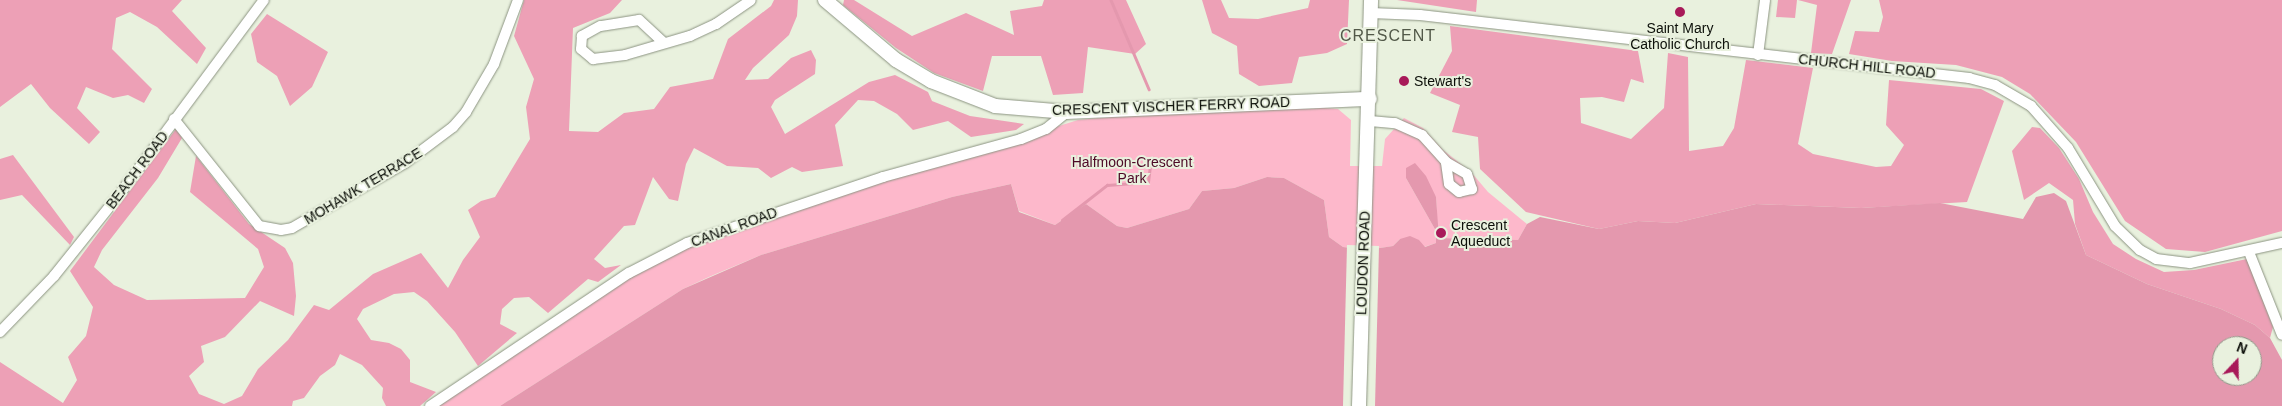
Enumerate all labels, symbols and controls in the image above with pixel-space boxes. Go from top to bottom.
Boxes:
marker: Saint Mary Catholic Church [1674,6,1686,18]
place label: Saint Mary Catholic Church [1630,20,1730,52]
district label: CRESCENT [1339,26,1437,46]
street label: CHURCH HILL ROAD [1797,50,1937,82]
place label: Stewart's [1414,73,1471,89]
marker: Stewart's [1398,75,1410,87]
street label: CRESCENT VISCHER FERRY ROAD [1052,93,1290,119]
street label: BEACH ROAD [102,128,172,212]
street label: MOHAWK TERRACE [301,144,425,228]
park label: Halfmoon-Crescent Park [1072,154,1192,186]
street label: CANAL ROAD [688,204,780,250]
street label: LOUDON ROAD [1353,211,1373,315]
place label: Crescent Aqueduct [1451,217,1510,250]
marker: Crescent Aqueduct [1435,227,1447,239]
north arrow [2212,336,2262,386]
text: N [2234,339,2250,357]

